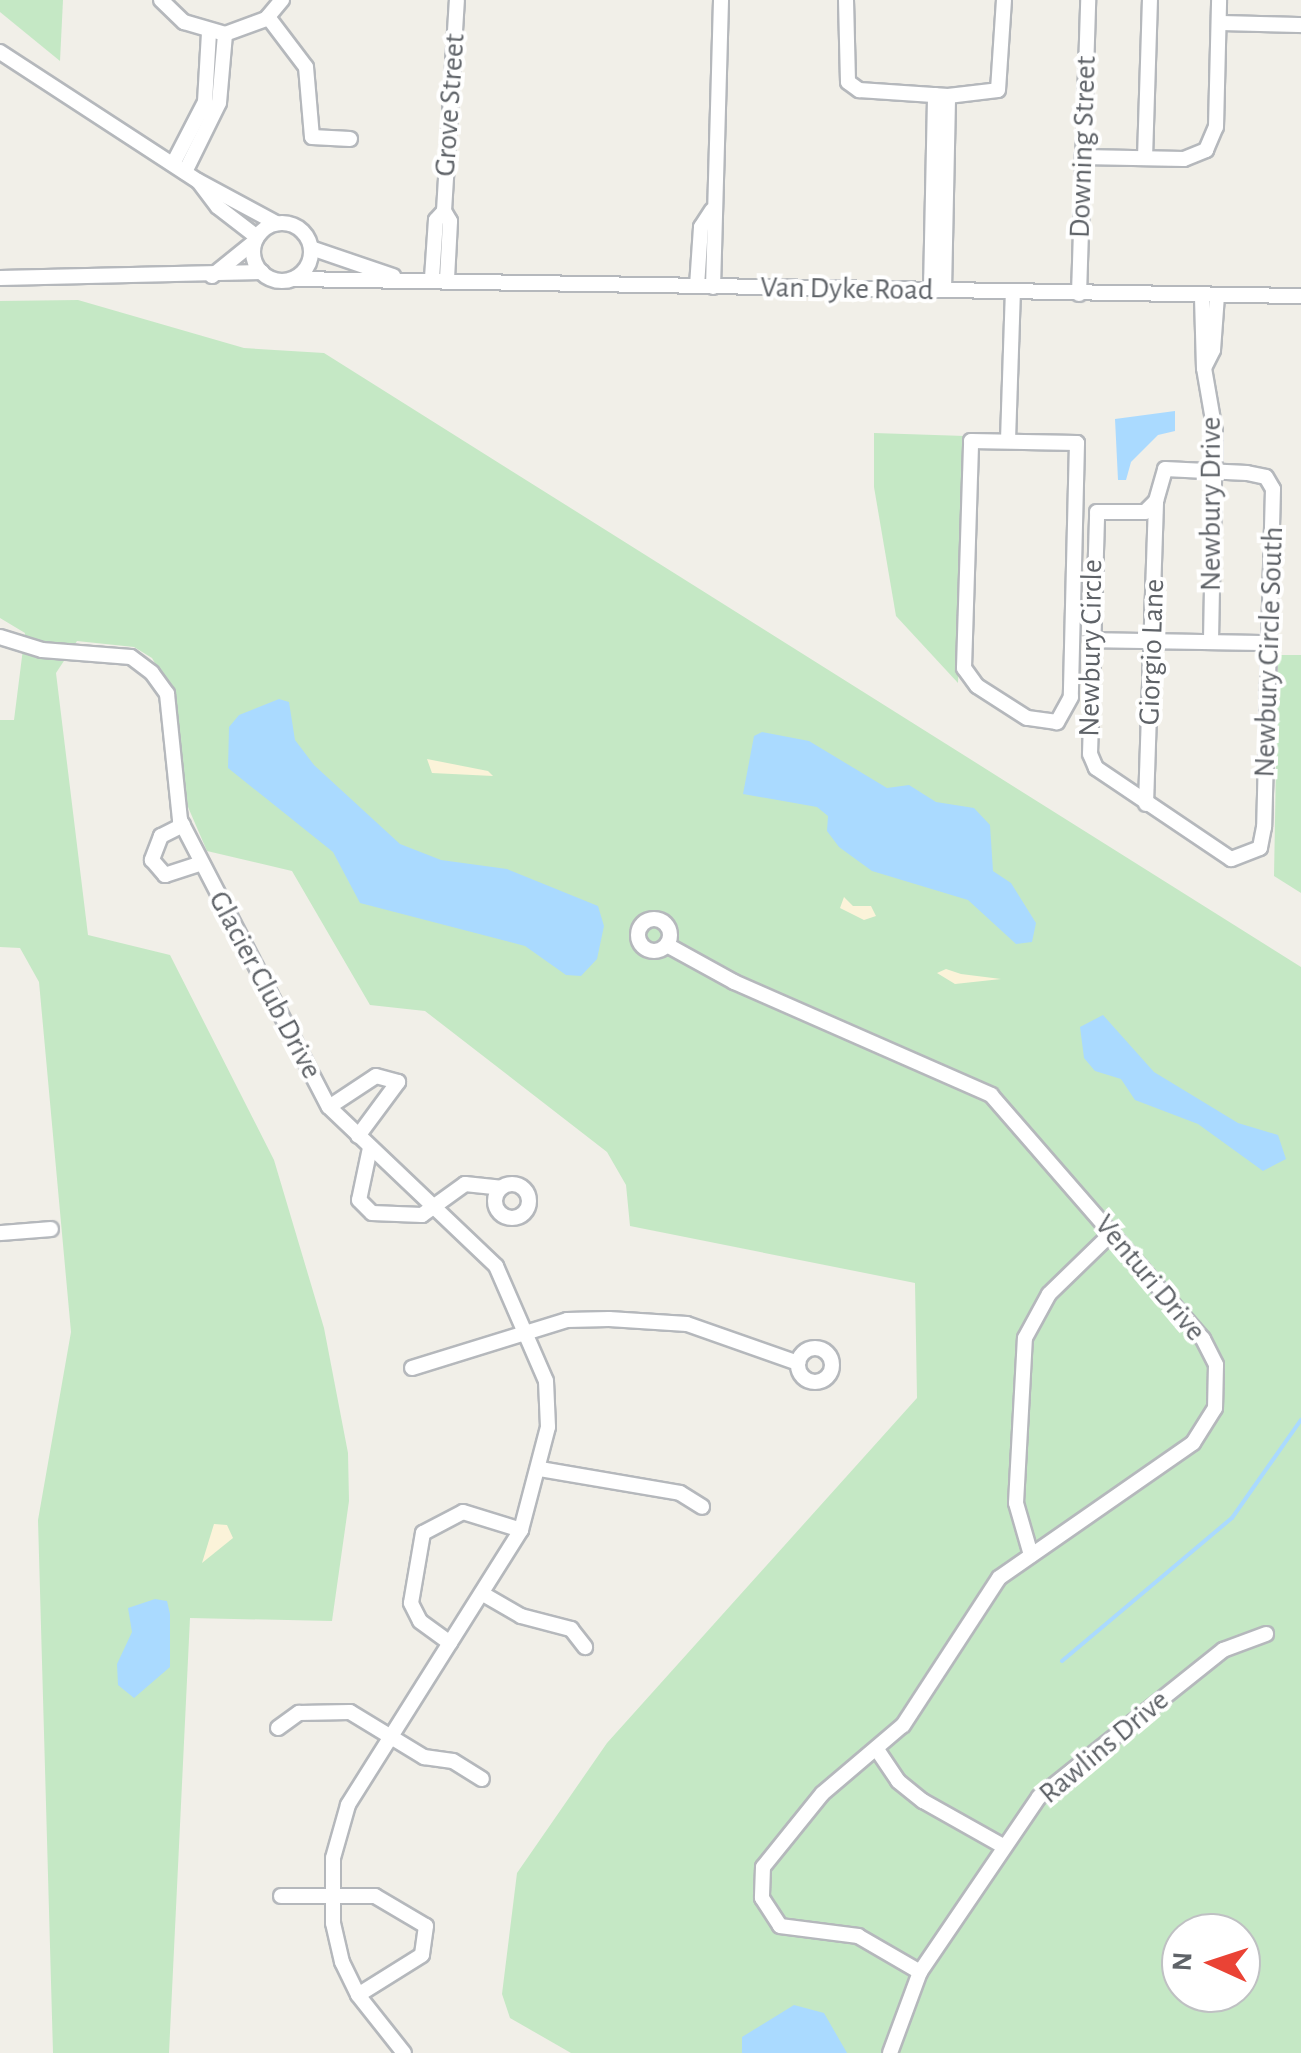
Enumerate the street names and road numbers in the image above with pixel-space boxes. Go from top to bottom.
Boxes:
street label: Grove Street [427,32,473,178]
street label: Downing Street [1062,55,1104,239]
street label: Van Dyke Road [760,269,934,309]
street label: Newbury Drive [1193,417,1229,591]
street label: Newbury Circle South [1247,526,1291,778]
street label: Newbury Circle [1071,559,1111,737]
street label: Giorgio Lane [1131,578,1173,726]
street label: Glacier Club Drive [200,885,330,1085]
street label: Venturi Drive [1087,1208,1213,1348]
street label: Rawlins Drive [1032,1682,1176,1812]

